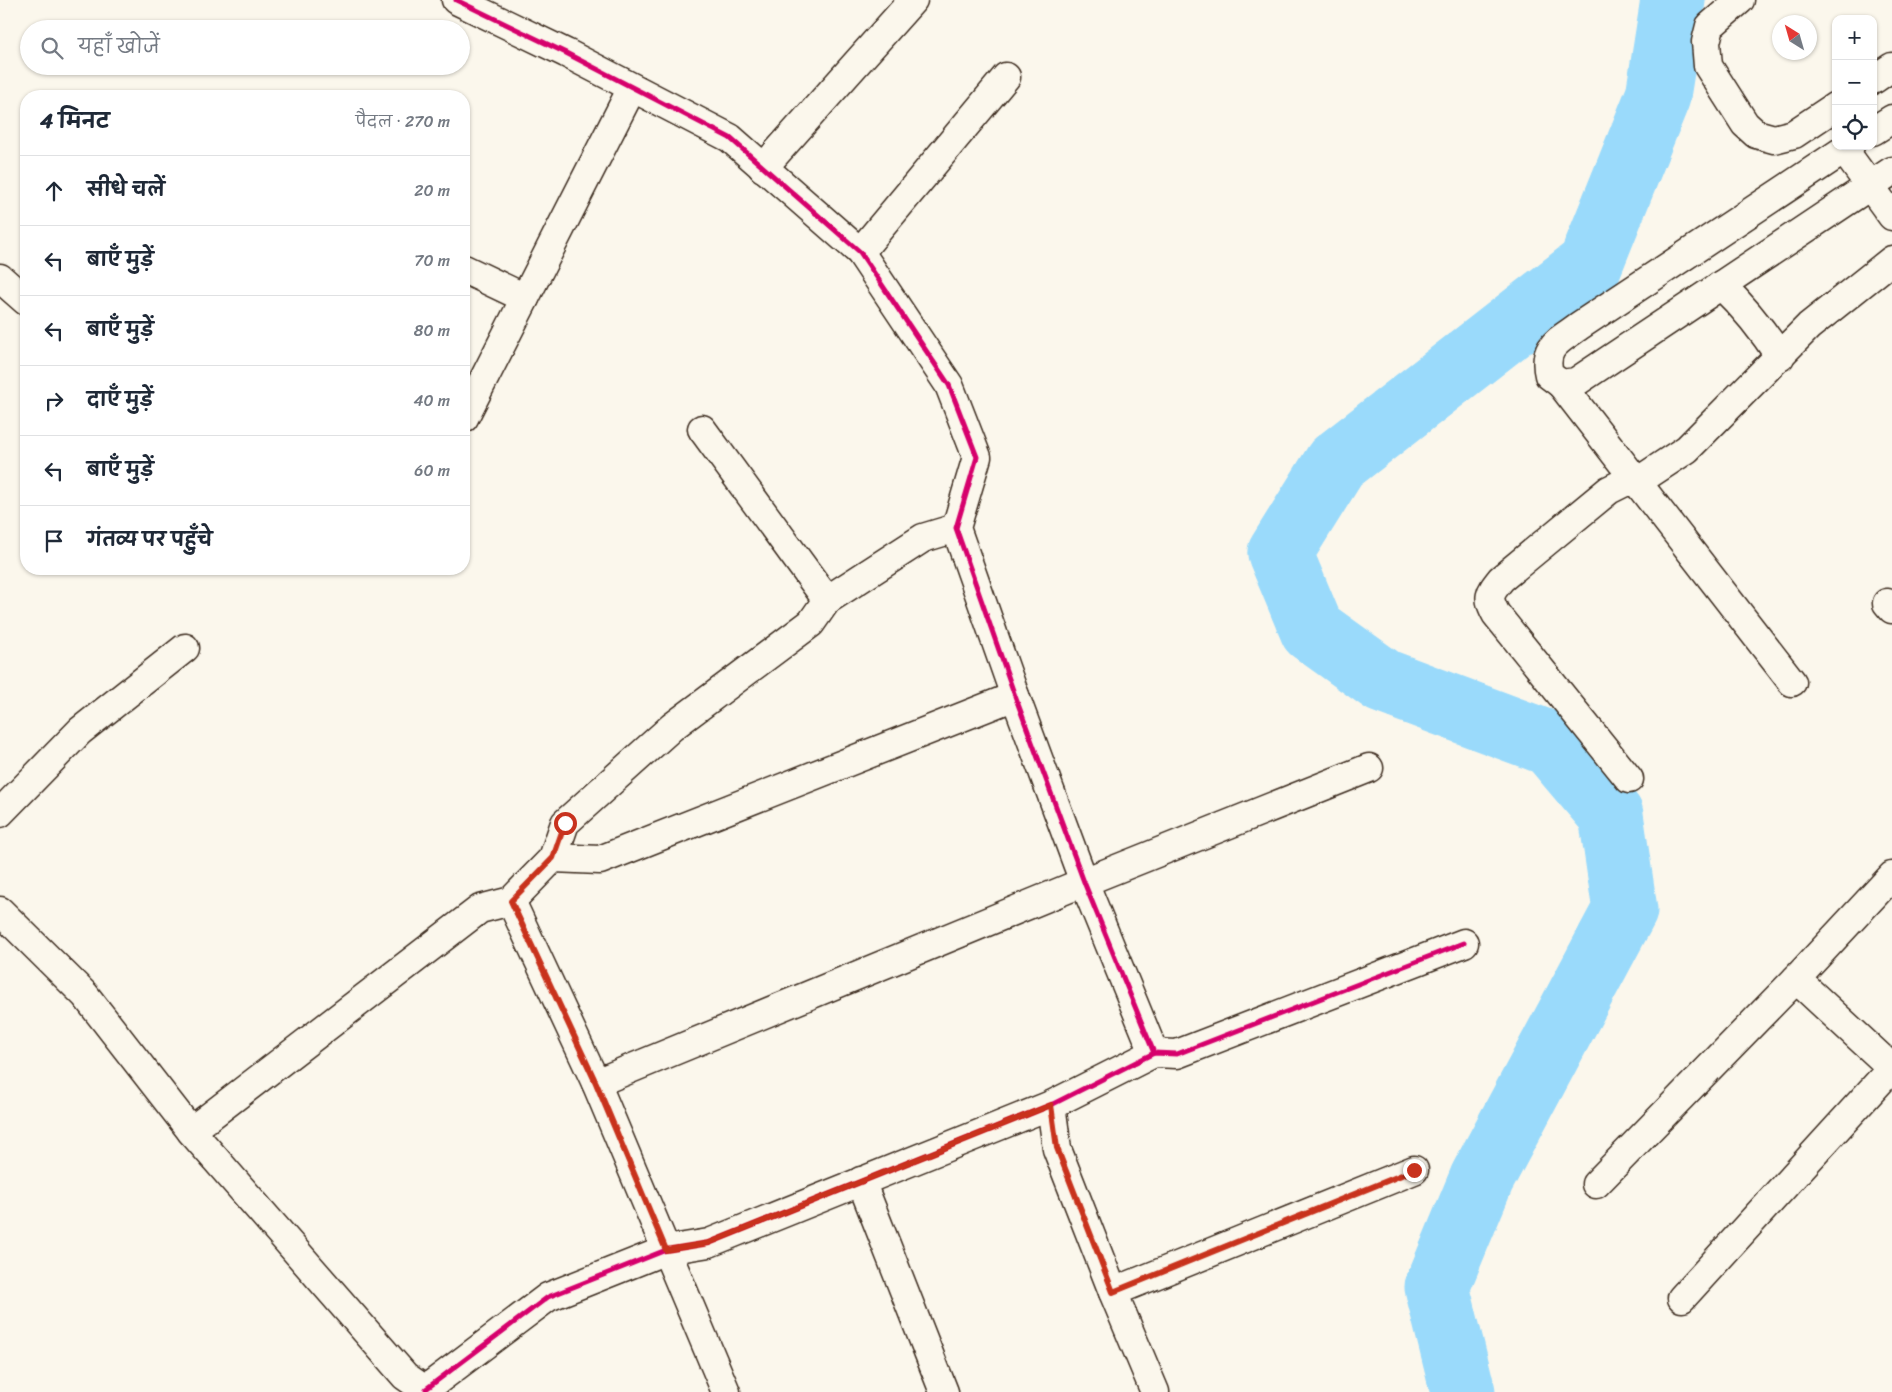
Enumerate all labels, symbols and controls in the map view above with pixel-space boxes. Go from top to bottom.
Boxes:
north arrow [1772,15,1817,60]
map controls [1832,15,1877,150]
button: + [1832,15,1877,60]
search box [20,20,470,75]
text: यहाँ खोजें [78,30,160,63]
icon: search [38,34,66,62]
button: − [1832,60,1877,105]
text: 4 मिनट [40,102,110,140]
button: locate [1832,105,1877,150]
text: पैदल · 270 m [355,107,450,136]
text: सीधे चलें [87,173,165,206]
text: 20 m [414,176,450,205]
icon: ahead [40,177,68,205]
text: बाएँ मुड़ें [87,243,154,276]
text: 70 m [414,246,450,275]
icon: left [40,247,68,275]
text: बाएँ मुड़ें [87,313,154,346]
text: 80 m [414,316,450,345]
icon: left [40,317,68,345]
text: दाएँ मुड़ें [87,383,153,416]
text: 40 m [413,386,450,415]
icon: right [40,387,68,415]
text: बाएँ मुड़ें [87,453,154,486]
text: 60 m [414,456,450,485]
icon: left [40,457,68,485]
text: गंतव्य पर पहुँचे [87,523,212,556]
icon: arrive [40,527,68,555]
route start [554,812,577,835]
route end [1403,1159,1426,1182]

